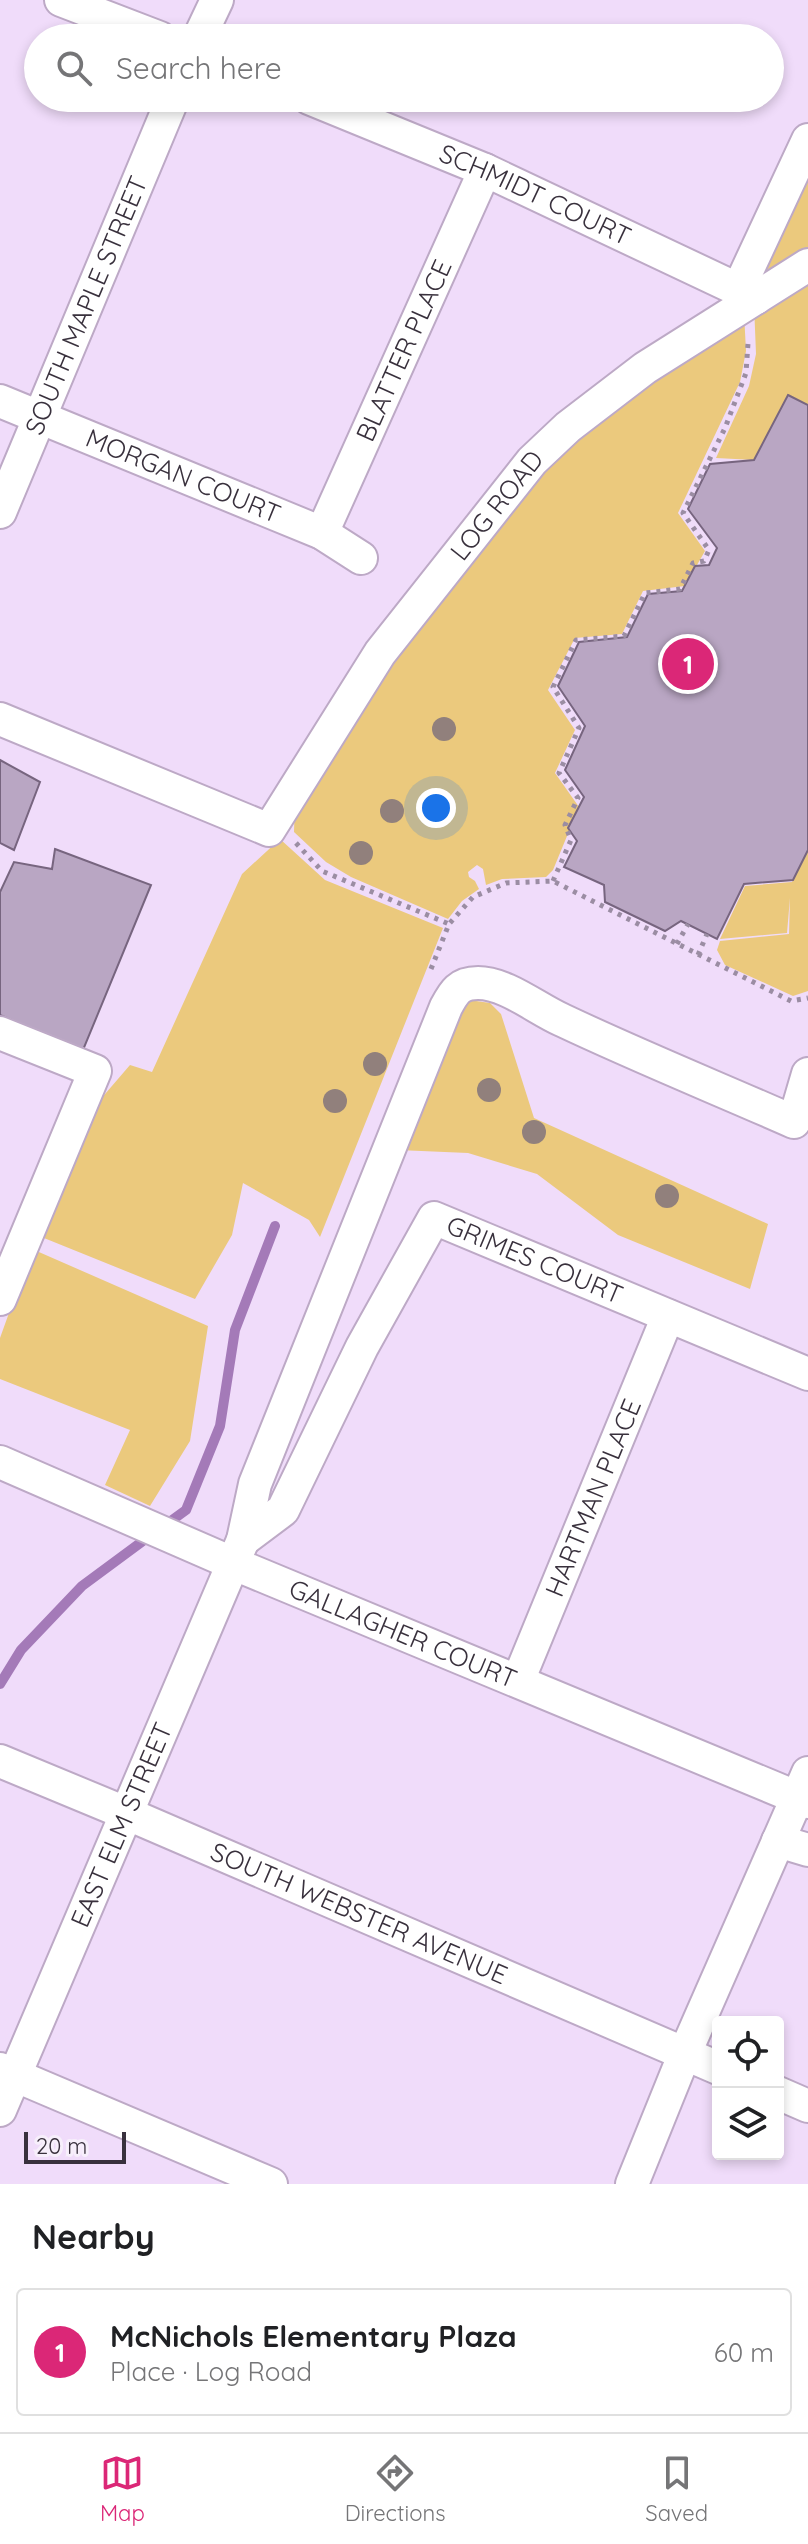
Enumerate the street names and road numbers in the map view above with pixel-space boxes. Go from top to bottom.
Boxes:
street label: SCHMIDT COURT [435,136,637,253]
street label: SOUTH MAPLE STREET [17,171,155,439]
street label: BLATTER PLACE [348,254,459,446]
street label: MORGAN COURT [81,421,286,530]
street label: LOG ROAD [443,444,550,567]
street label: GRIMES COURT [442,1208,628,1311]
street label: HARTMAN PLACE [538,1394,648,1601]
street label: GALLAGHER COURT [284,1572,522,1695]
street label: EAST ELM STREET [63,1717,179,1932]
street label: SOUTH WEBSTER AVENUE [206,1835,513,1991]

